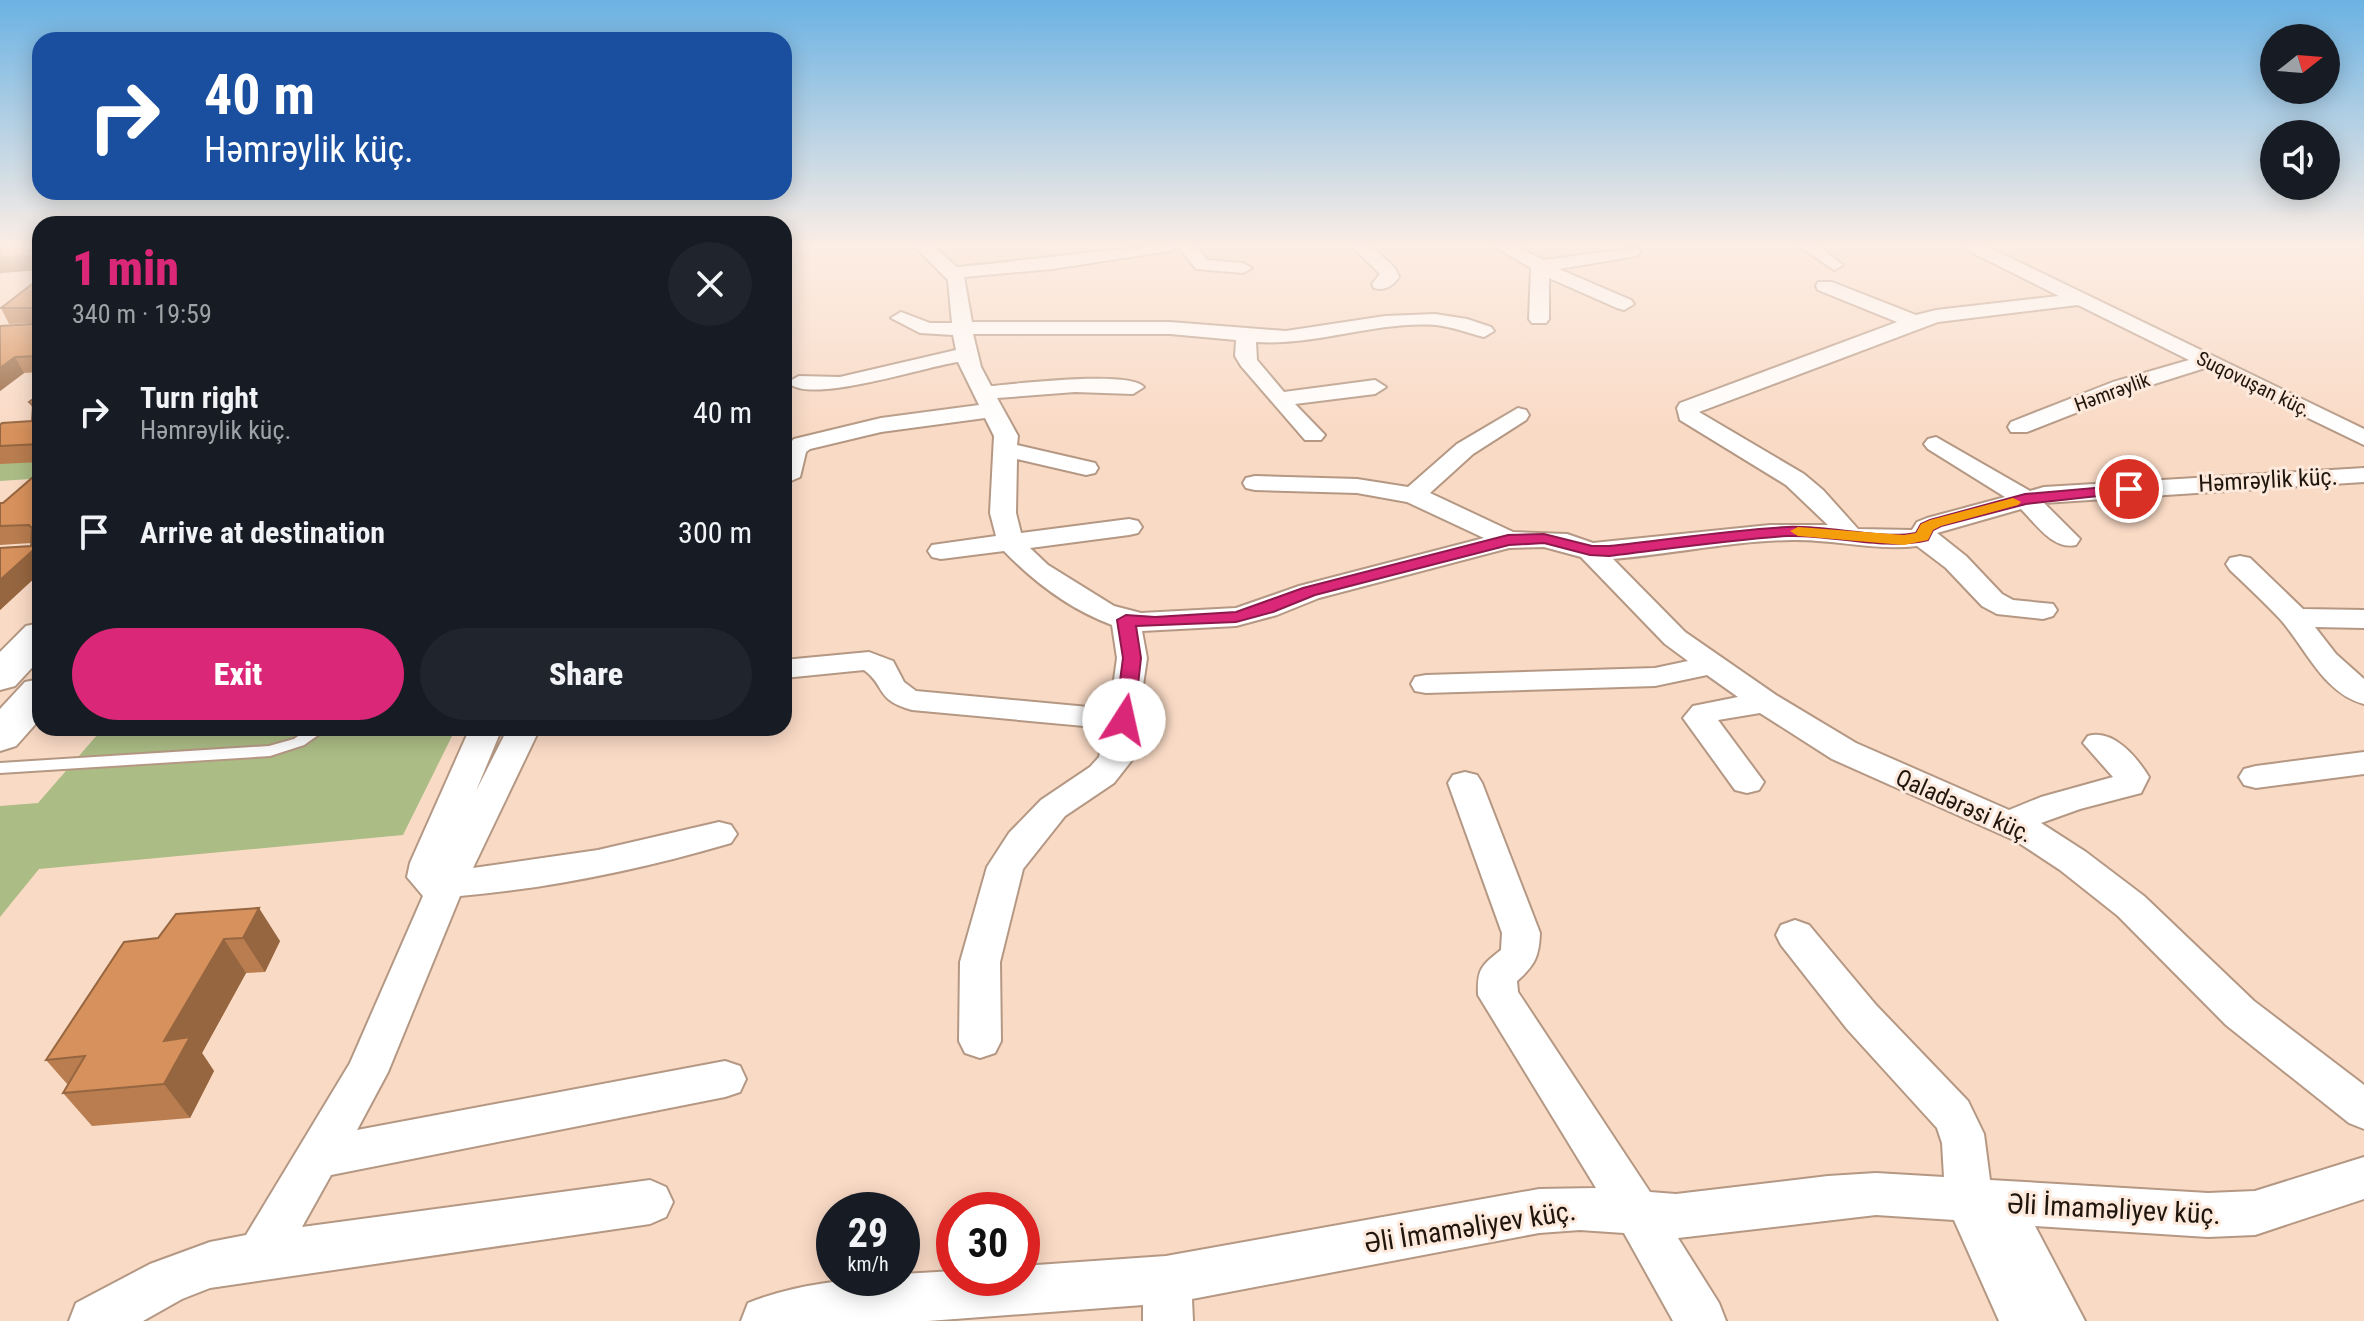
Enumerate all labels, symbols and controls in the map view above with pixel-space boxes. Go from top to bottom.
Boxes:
north arrow [2260,24,2340,104]
map controls [2260,24,2340,200]
text: 40 m [204,62,315,128]
icon: right [72,64,176,168]
button: sound [2260,120,2340,200]
text: Həmrəylik küç. [204,129,414,171]
text: 1 min [72,240,179,297]
button: close [668,242,752,326]
text: 340 m · 19:59 [72,299,212,329]
street label: Suqovuşan küç. [2193,346,2315,422]
street label: Həmrəylik [2071,367,2153,417]
text: Turn right [140,380,258,415]
icon: right [72,390,116,434]
text: 40 m [693,395,752,430]
text: Həmrəylik küç. [140,415,291,445]
pin [2095,455,2163,523]
street label: Həmrəylik küç. [2198,462,2338,498]
icon: arrive [2107,467,2151,511]
icon: arrive [72,510,116,554]
text: Arrive at destination [140,515,385,550]
text: 300 m [678,515,752,550]
button: Exit [72,628,404,720]
button: Share [420,628,752,720]
position arrow [1082,678,1166,762]
street label: Qaladərəsi küç. [1891,763,2037,849]
street label: Əli İmaməliyev küç. [2006,1187,2222,1231]
speed limit sign: 30 [936,1192,1040,1296]
street label: Əli İmaməliyev küç. [1362,1194,1578,1260]
text: 29 [848,1210,888,1257]
text: km/h [847,1252,889,1276]

